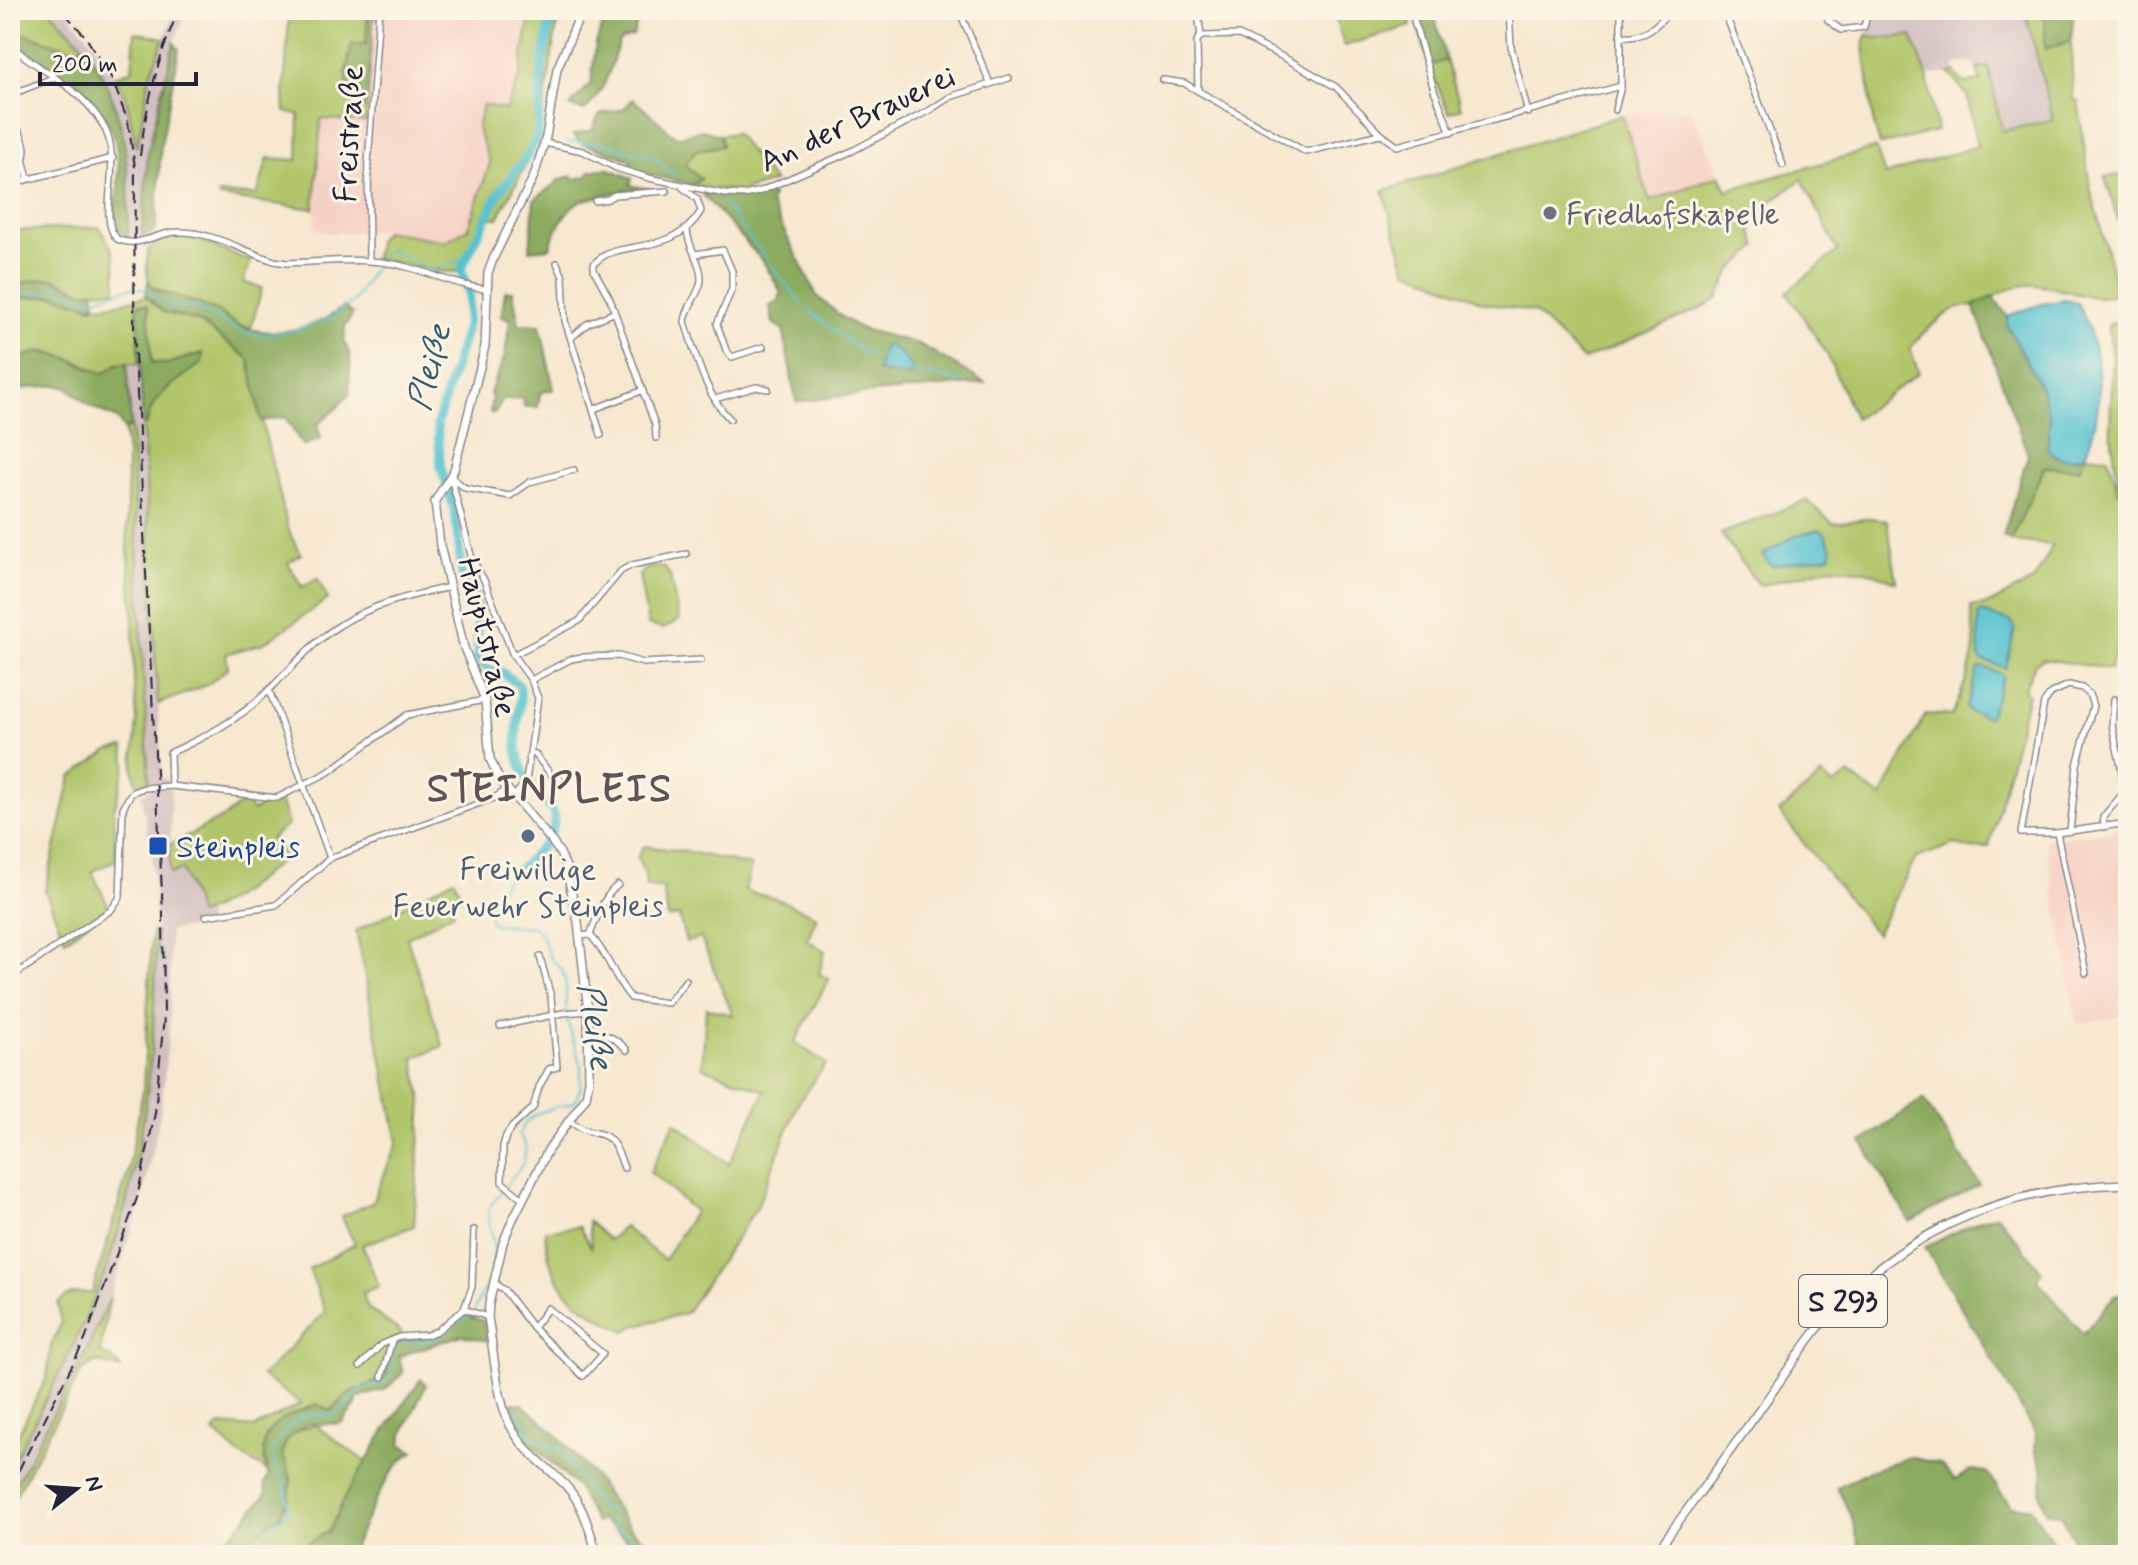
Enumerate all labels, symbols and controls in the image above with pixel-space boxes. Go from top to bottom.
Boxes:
scale bar [40,36,196,86]
text: 200 m [52,50,118,81]
street label: An der Brauerei [753,56,963,184]
street label: Freistraße [325,65,375,204]
place label: Friedhofskapelle [1566,194,1780,236]
marker: Friedhofskapelle [1541,204,1559,222]
water label: Pleiße [398,318,463,415]
street label: Hauptstraße [446,553,526,722]
district label: STEINPLEIS [427,764,673,816]
place label: Steinpleis [176,827,300,869]
marker: Freiwillige Feuerwehr Steinpleis [519,827,537,845]
marker: Steinpleis [147,835,169,857]
place label: Freiwillige Feuerwehr Steinpleis [392,849,664,928]
water label: Pleiße [565,980,624,1074]
road number: S 293 [1799,1275,1887,1327]
north arrow [36,1449,116,1529]
text: N [78,1473,109,1495]

